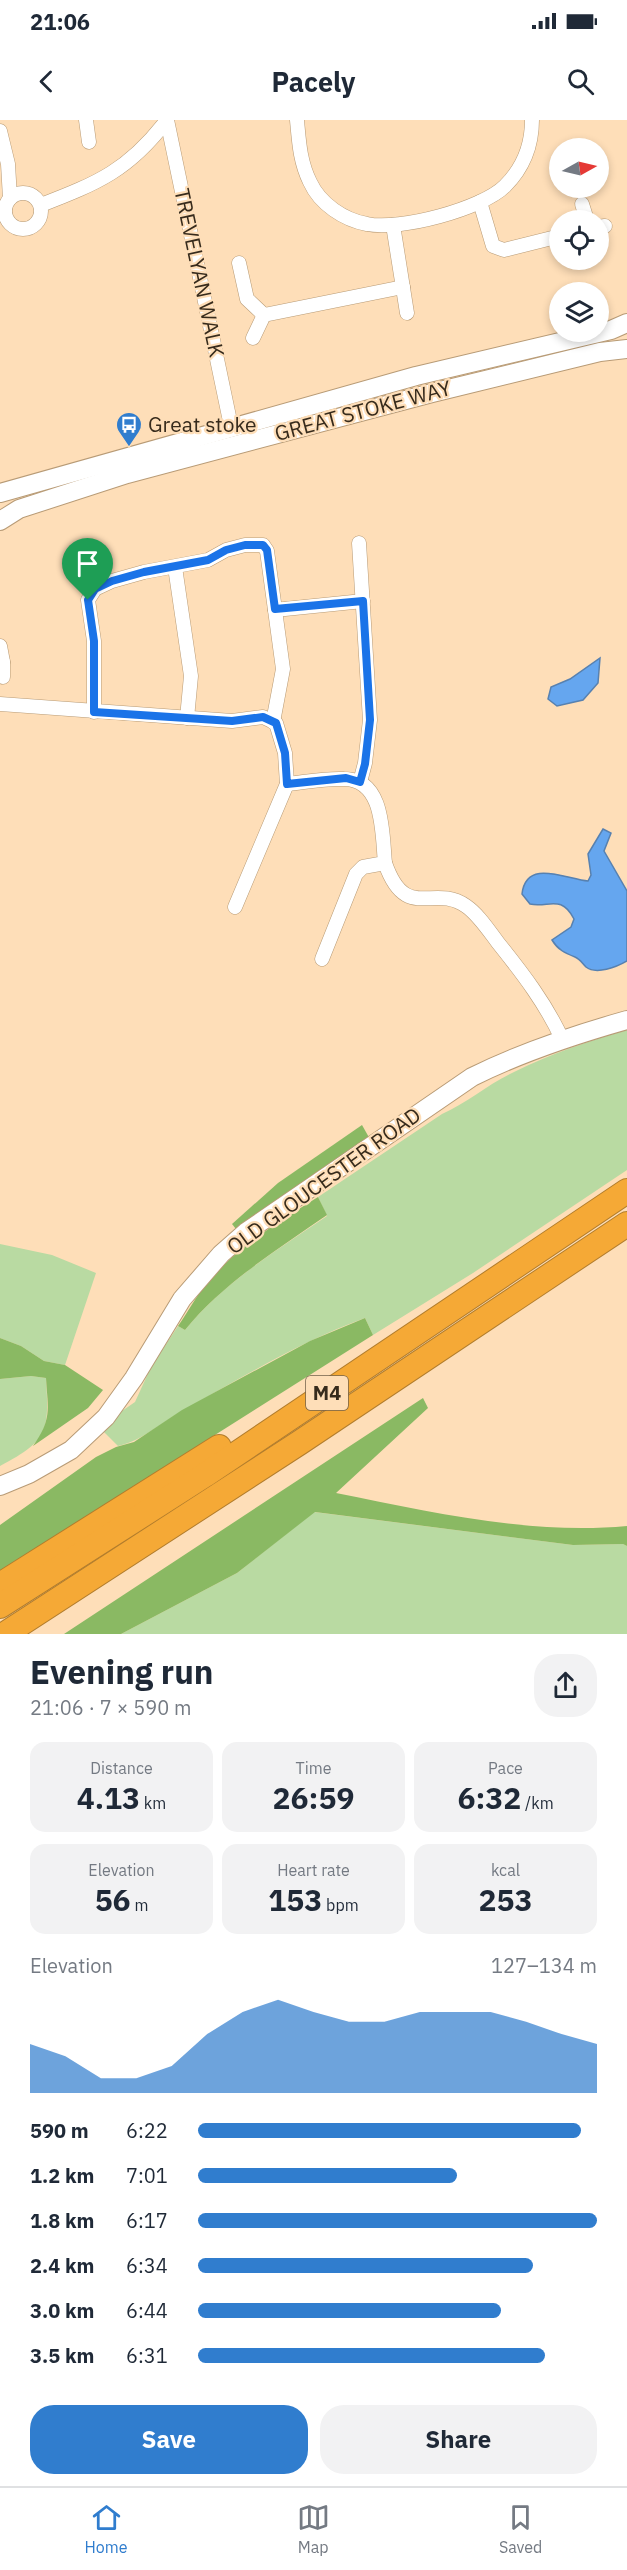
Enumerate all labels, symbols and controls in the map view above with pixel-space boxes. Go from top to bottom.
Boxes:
text: 21:06 [30,7,90,36]
text: Pacely [271,64,356,99]
icon: back [30,65,63,98]
icon: search [564,65,597,98]
north arrow [549,138,609,198]
map controls [549,138,609,342]
street label: TREVELYAN WALK [168,186,232,360]
button: locate [549,210,609,270]
button: layers [549,282,609,342]
street label: GREAT STOKE WAY [271,373,455,447]
bus stop icon: Great stoke [114,410,144,448]
place label: Great stoke [148,410,257,438]
pin [62,538,113,600]
icon: arrive [71,547,104,580]
street label: OLD GLOUCESTER ROAD [221,1100,426,1260]
road number: M4 [306,1376,348,1410]
text: Evening run [30,1650,214,1693]
button: share [534,1654,597,1717]
text: 21:06 · 7 × 590 m [30,1694,191,1721]
text: Distance [90,1758,153,1778]
text: Time [296,1758,331,1778]
text: Pace [488,1758,523,1778]
text: 4.13 [77,1778,140,1817]
text: 26:59 [273,1778,354,1817]
text: 6:32 [457,1778,521,1817]
text: km [140,1793,166,1813]
text: /km [521,1793,554,1813]
text: Elevation [88,1860,155,1880]
text: Heart rate [277,1860,350,1880]
text: kcal [491,1860,520,1880]
text: 56 [95,1880,131,1919]
text: 153 [268,1880,322,1919]
text: 253 [479,1880,533,1919]
text: m [131,1895,148,1915]
text: bpm [322,1895,359,1915]
text: Elevation [30,1952,113,1979]
text: 127–134 m [491,1952,597,1979]
text: 590 m [30,2117,89,2144]
text: 6:22 [126,2117,168,2144]
text: 1.2 km [30,2162,94,2189]
text: 7:01 [126,2162,168,2189]
text: 1.8 km [30,2207,94,2234]
text: 6:17 [126,2207,168,2234]
text: 2.4 km [30,2252,94,2279]
text: 6:34 [126,2252,168,2279]
text: 3.0 km [30,2297,94,2324]
text: 6:44 [126,2297,168,2324]
text: 3.5 km [30,2342,94,2369]
text: 6:31 [126,2342,168,2369]
button: Save [30,2405,308,2474]
button: Share [320,2405,597,2474]
tab: Home [85,2501,128,2557]
tab: Map [297,2501,330,2557]
tab: Saved [499,2501,542,2557]

